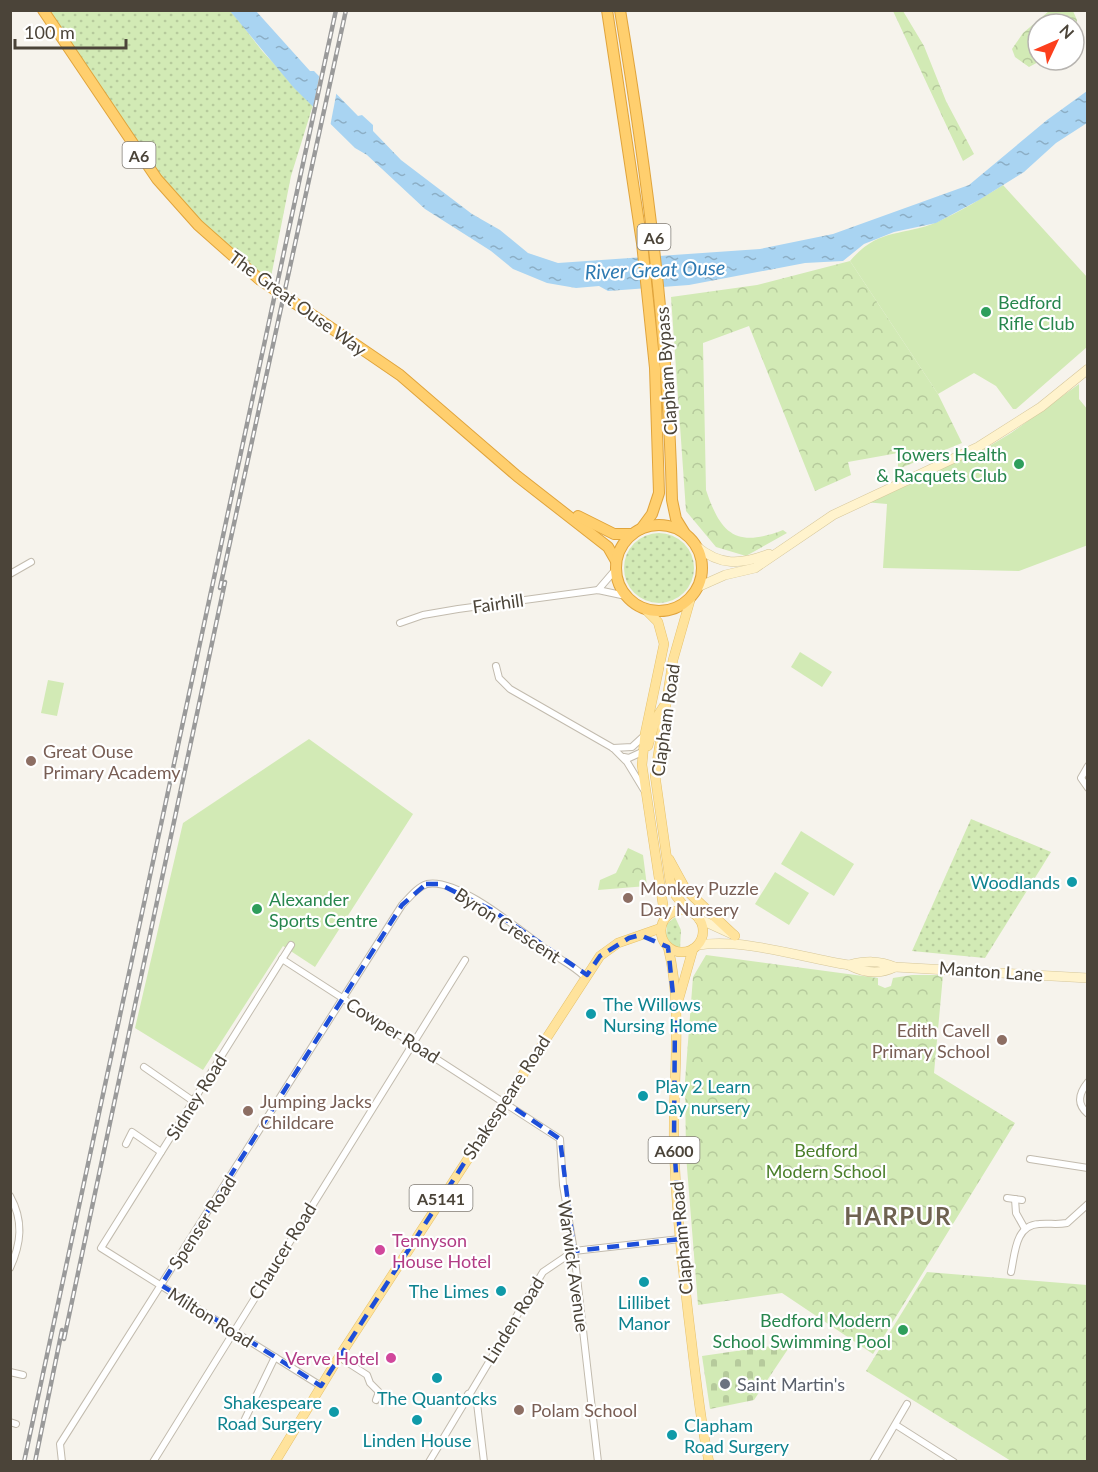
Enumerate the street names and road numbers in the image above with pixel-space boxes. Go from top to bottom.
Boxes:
road number: A6 [122,142,156,168]
road number: A6 [638,224,670,250]
street label: The Great Ouse Way [225,246,372,361]
street label: Clapham Bypass [651,306,681,436]
street label: Fairhill [471,589,525,617]
street label: Clapham Road [646,662,684,778]
street label: Byron Crescent [451,883,565,968]
street label: Manton Lane [938,956,1044,986]
street label: Cowper Road [342,992,444,1068]
street label: Shakespeare Road [458,1031,554,1163]
street label: Sidney Road [161,1050,231,1144]
road number: A600 [648,1137,700,1163]
street label: Spenser Road [164,1171,240,1273]
street label: Clapham Road [665,1180,697,1296]
road number: A5141 [410,1185,472,1211]
street label: Chaucer Road [244,1199,320,1303]
street label: Warwick Avenue [554,1199,594,1333]
street label: Linden Road [478,1273,548,1367]
street label: Milton Road [164,1282,258,1352]

